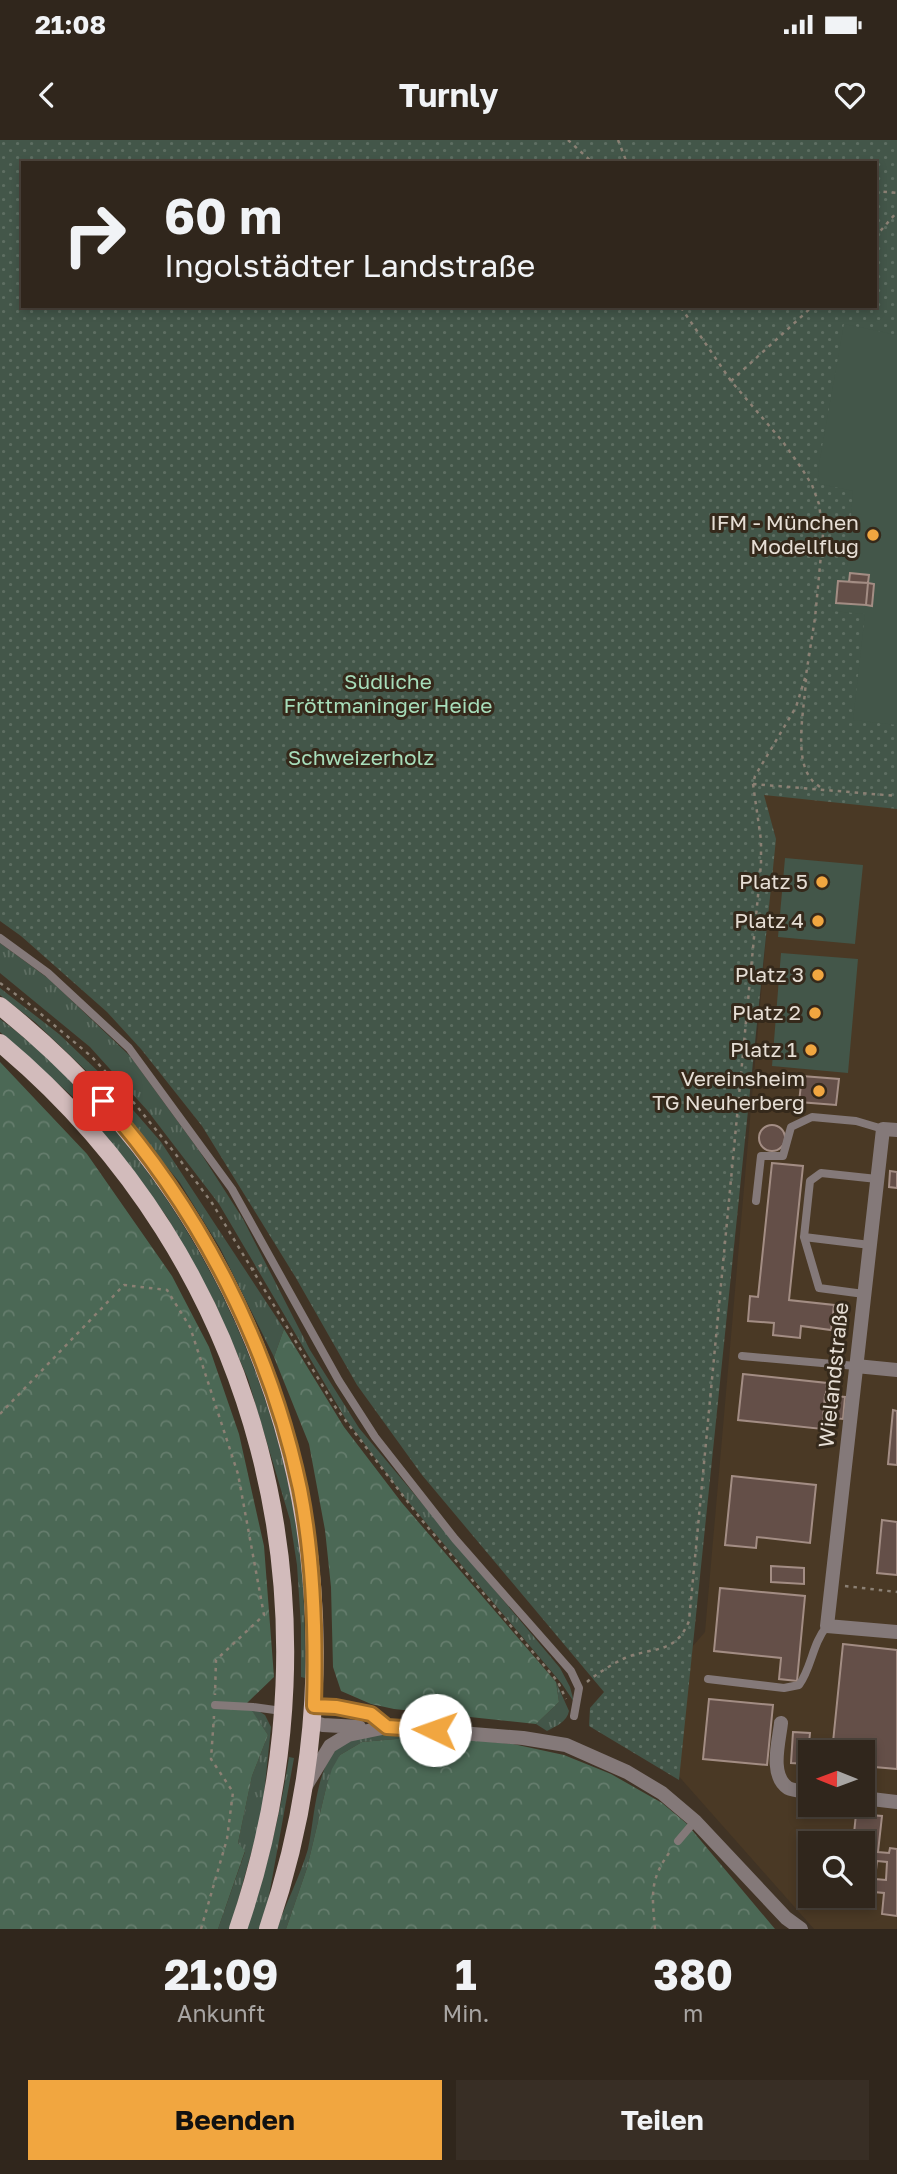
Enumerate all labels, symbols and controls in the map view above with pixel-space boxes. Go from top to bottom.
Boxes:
text: 21:08 [35,9,106,40]
icon: back [28,76,66,114]
text: Turnly [399,76,498,114]
icon: heart [831,76,869,114]
text: 60 m [164,186,282,245]
icon: right [49,189,140,280]
text: Ingolstädter Landstraße [164,246,535,284]
place label: IFM - München Modellflug [710,509,859,559]
marker: IFM - München Modellflug [865,527,881,543]
park label: Südliche Fröttmaninger Heide [284,668,492,718]
park label: Schweizerholz [288,744,434,770]
place label: Platz 5 [739,868,808,894]
marker: Platz 5 [814,874,830,890]
place label: Platz 4 [734,907,804,933]
marker: Platz 4 [810,913,826,929]
place label: Platz 3 [735,961,804,987]
marker: Platz 3 [810,967,826,983]
place label: Platz 2 [732,999,801,1025]
marker: Platz 2 [807,1005,823,1021]
place label: Platz 1 [730,1036,797,1062]
marker: Platz 1 [803,1042,819,1058]
place label: Vereinsheim TG Neuherberg [652,1065,805,1115]
pin [73,1071,133,1131]
icon: arrive [84,1082,122,1120]
marker: Vereinsheim TG Neuherberg [811,1083,827,1099]
street label: Wielandstraße [812,1301,854,1449]
position arrow [398,1693,472,1767]
north arrow [798,1740,875,1816]
map controls [798,1740,875,1908]
button: search [798,1831,875,1908]
text: 21:09 [164,1949,279,1999]
text: 1 [455,1949,477,1999]
text: 380 [653,1949,733,1999]
text: Ankunft [177,1999,265,2027]
text: Min. [442,1999,489,2027]
text: m [683,1999,703,2027]
button: Beenden [28,2080,442,2160]
button: Teilen [456,2080,869,2160]

